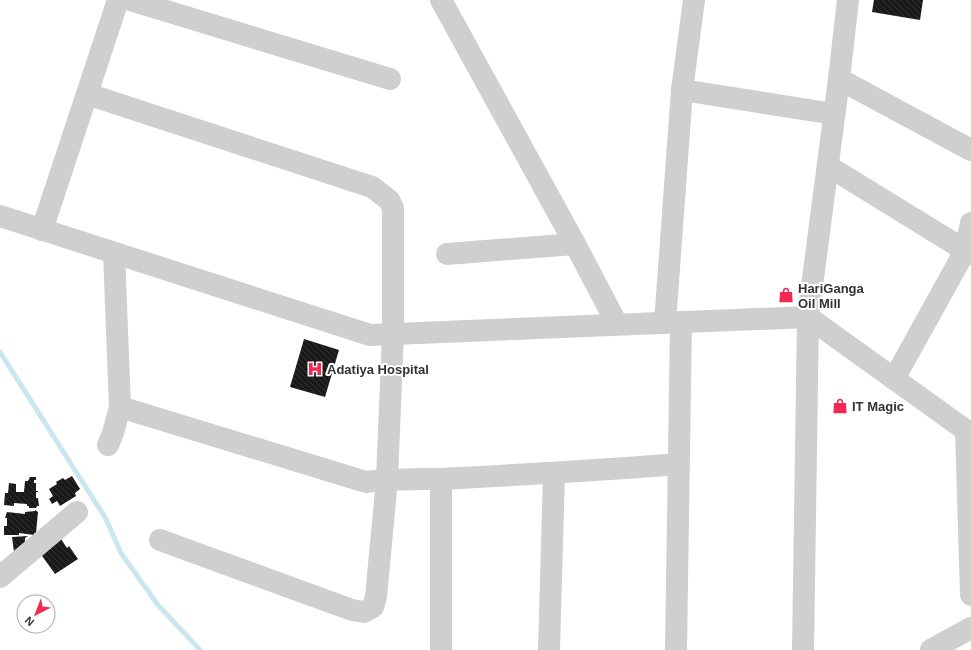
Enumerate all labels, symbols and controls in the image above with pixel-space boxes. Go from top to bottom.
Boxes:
place label: HariGanga Oil Mill [798,281,865,311]
shop icon: HariGanga Oil Mill [777,286,795,304]
hospital icon: Adatiya Hospital [306,360,324,378]
place label: Adatiya Hospital [327,362,429,377]
shop icon: IT Magic [831,397,849,415]
place label: IT Magic [852,399,904,414]
north arrow [16,594,56,634]
text: N [22,614,36,629]

